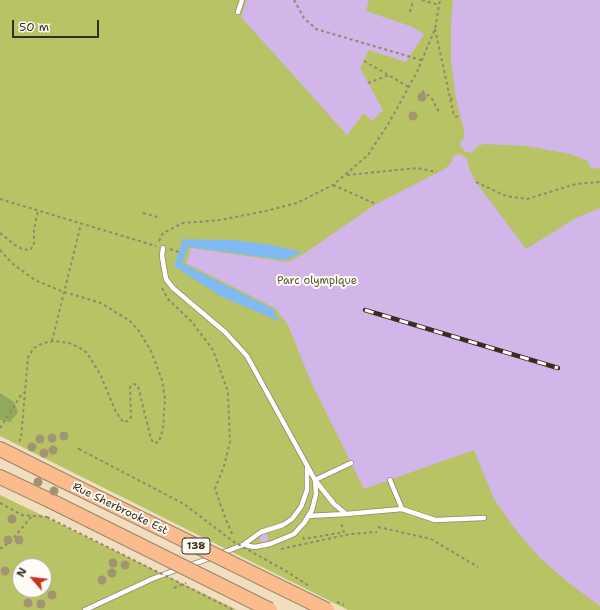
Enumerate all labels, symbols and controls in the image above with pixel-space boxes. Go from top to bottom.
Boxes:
scale bar [14,12,101,38]
text: 50 m [19,19,49,35]
park label: Parc olympique [277,274,357,288]
street label: Rue Sherbrooke Est [70,480,170,538]
road number: 138 [182,538,210,554]
north arrow [12,558,52,598]
text: N [13,565,31,580]

